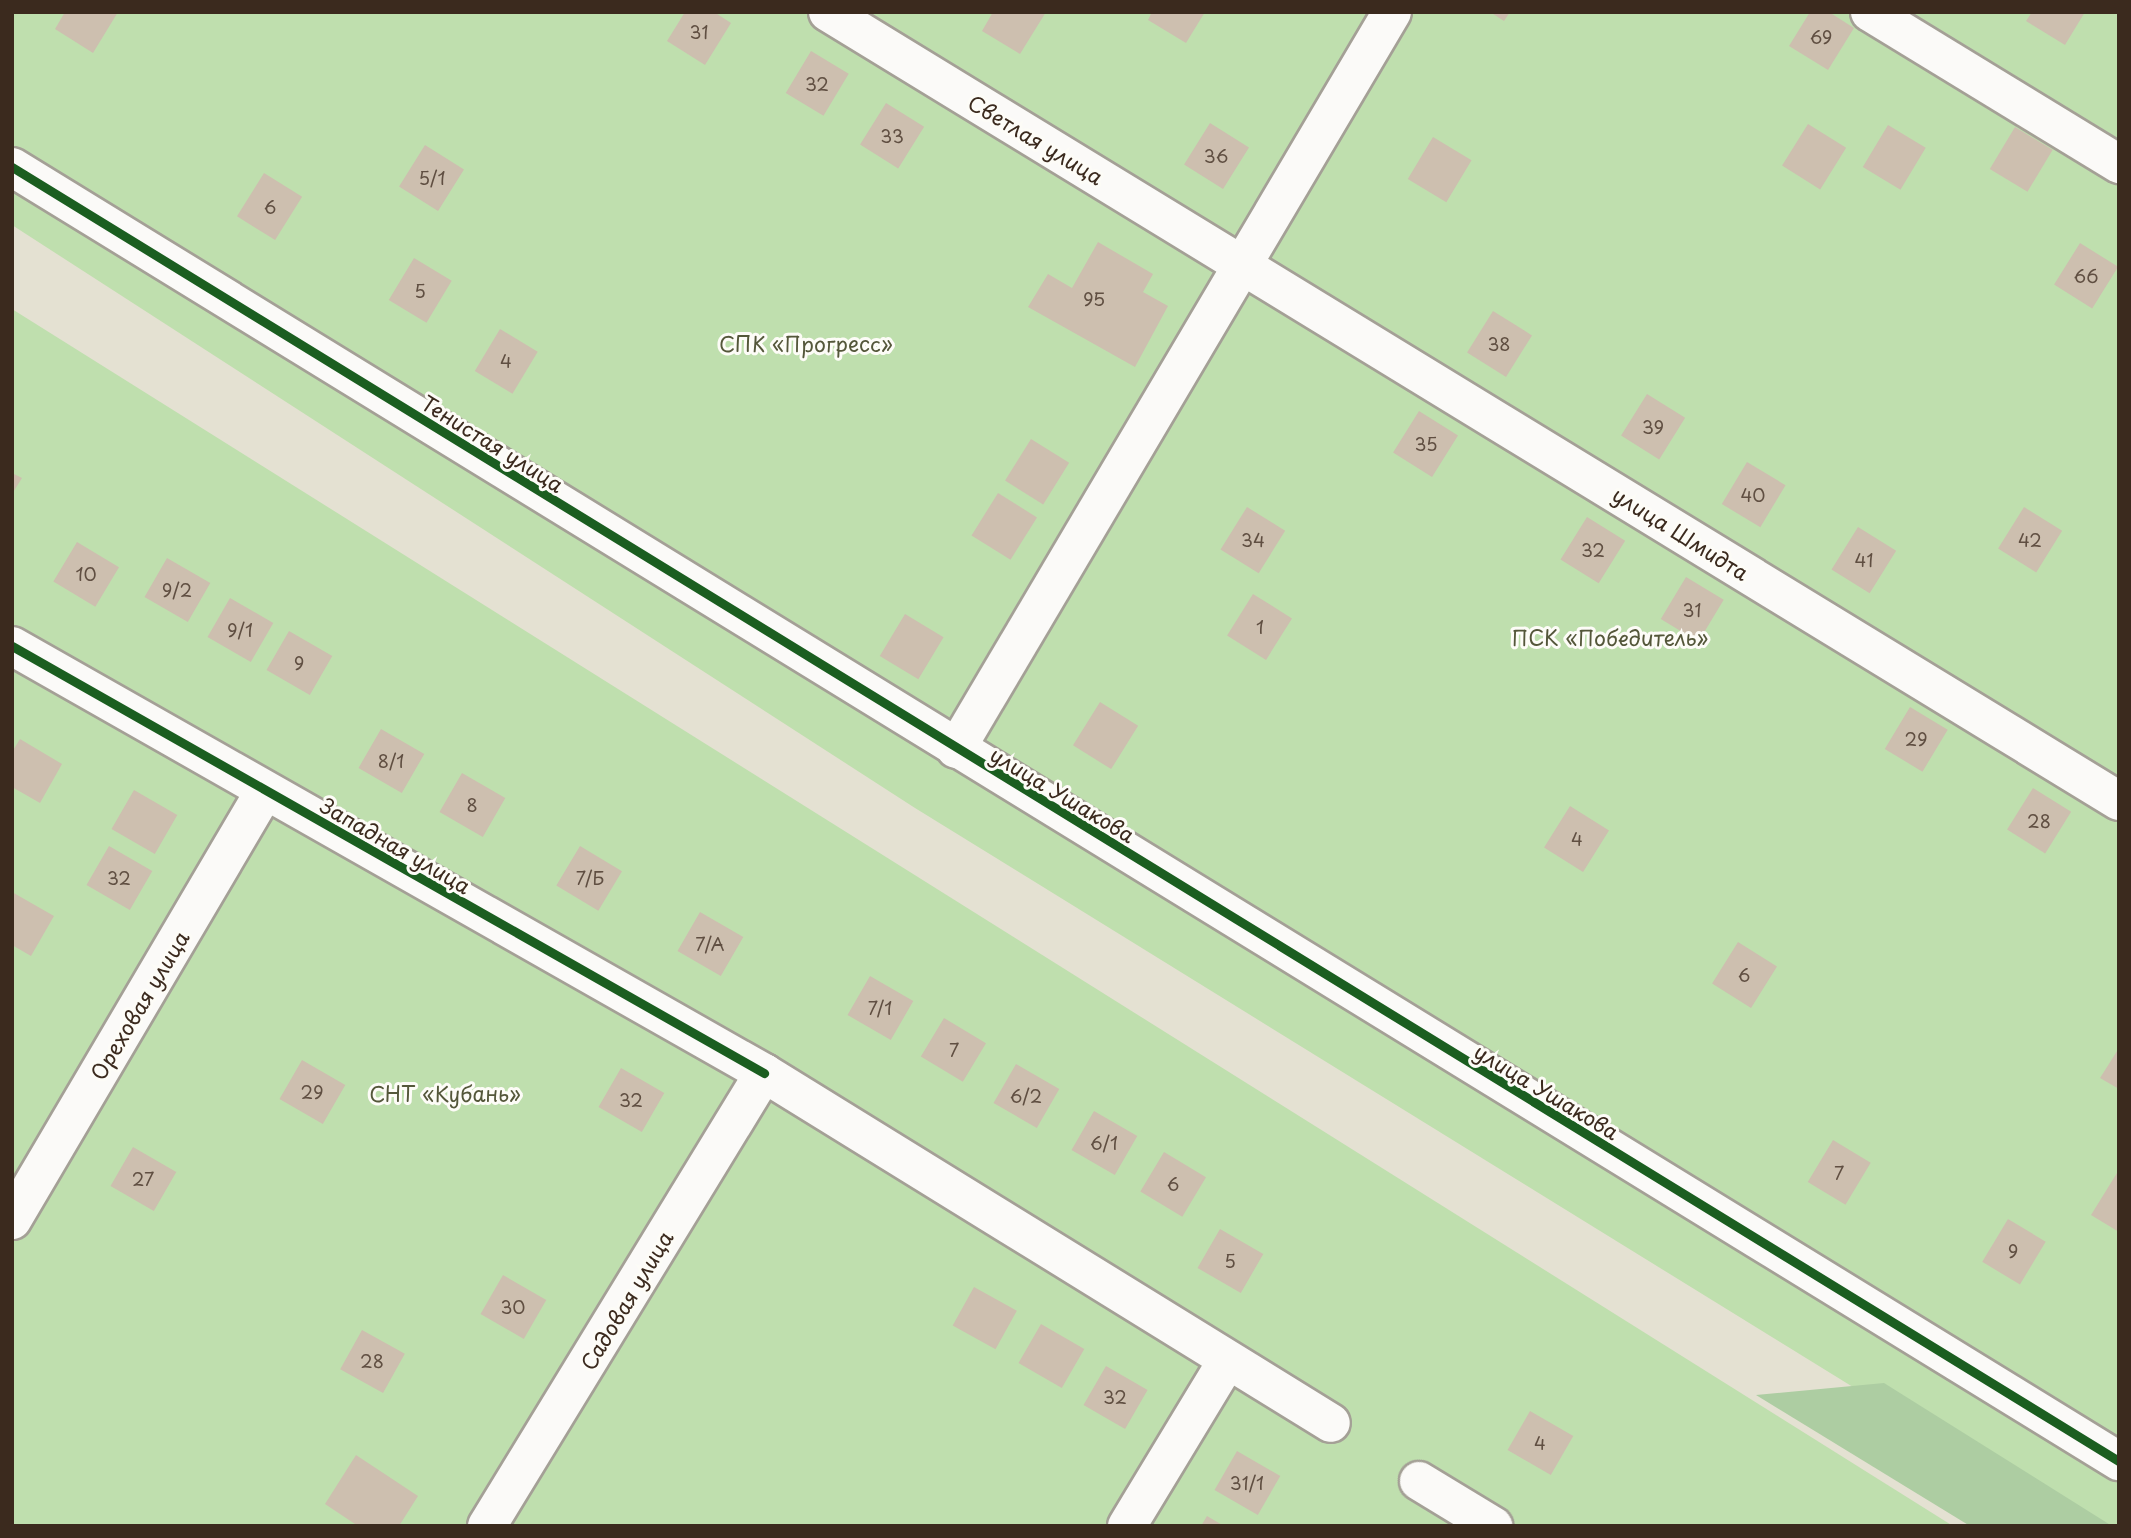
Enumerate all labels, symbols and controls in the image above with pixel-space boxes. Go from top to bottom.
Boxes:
house number: 31 [690,21,708,43]
house number: 69 [1810,26,1832,48]
house number: 32 [805,73,829,95]
street label: Светлая улица [964,89,1108,189]
house number: 33 [880,125,904,147]
house number: 36 [1204,145,1228,167]
house number: 5/1 [418,167,446,189]
house number: 6 [264,196,276,218]
house number: 66 [2074,265,2098,287]
house number: 5 [414,280,426,302]
house number: 95 [1083,288,1105,310]
park label: СПК «Прогресс» [719,330,893,356]
house number: 38 [1487,333,1511,355]
house number: 4 [500,350,512,372]
street label: Тенистая улица [417,389,569,497]
house number: 39 [1642,416,1664,438]
house number: 35 [1414,433,1438,455]
street label: улица Шмидта [1608,481,1754,585]
house number: 40 [1740,484,1766,506]
house number: 34 [1241,529,1265,551]
house number: 42 [2018,529,2042,551]
house number: 32 [1581,539,1605,561]
house number: 41 [1855,549,1873,571]
house number: 10 [75,563,97,585]
house number: 9/2 [162,579,192,601]
house number: 31 [1683,599,1701,621]
house number: 1 [1256,616,1264,638]
house number: 9/1 [227,619,253,641]
park label: ПСК «Победитель» [1512,624,1708,650]
house number: 9 [294,652,304,674]
house number: 29 [1905,728,1927,750]
street label: улица Ушакова [986,741,1140,847]
house number: 8/1 [378,750,404,772]
street label: Западная улица [316,791,476,899]
house number: 8 [466,794,478,816]
house number: 28 [2027,810,2051,832]
house number: 4 [1571,828,1583,850]
house number: 32 [107,867,131,889]
house number: 7/Б [576,867,604,889]
street label: Ореховая улица [84,925,194,1085]
house number: 7/А [695,933,725,955]
house number: 6 [1738,964,1750,986]
house number: 7/1 [868,997,892,1019]
street label: улица Ушакова [1470,1038,1624,1144]
house number: 7 [949,1039,959,1061]
park label: СНТ «Кубань» [369,1080,521,1106]
house number: 29 [301,1081,323,1103]
house number: 6/2 [1010,1085,1042,1107]
house number: 32 [619,1089,643,1111]
house number: 6/1 [1090,1132,1118,1154]
house number: 7 [1834,1162,1844,1184]
house number: 27 [132,1168,154,1190]
house number: 6 [1167,1173,1179,1195]
street label: Садовая улица [574,1226,678,1374]
house number: 9 [2008,1240,2018,1262]
house number: 5 [1224,1250,1236,1272]
house number: 30 [500,1296,526,1318]
house number: 28 [360,1350,384,1372]
house number: 32 [1103,1386,1127,1408]
house number: 4 [1534,1432,1546,1454]
house number: 31/1 [1230,1472,1264,1494]

